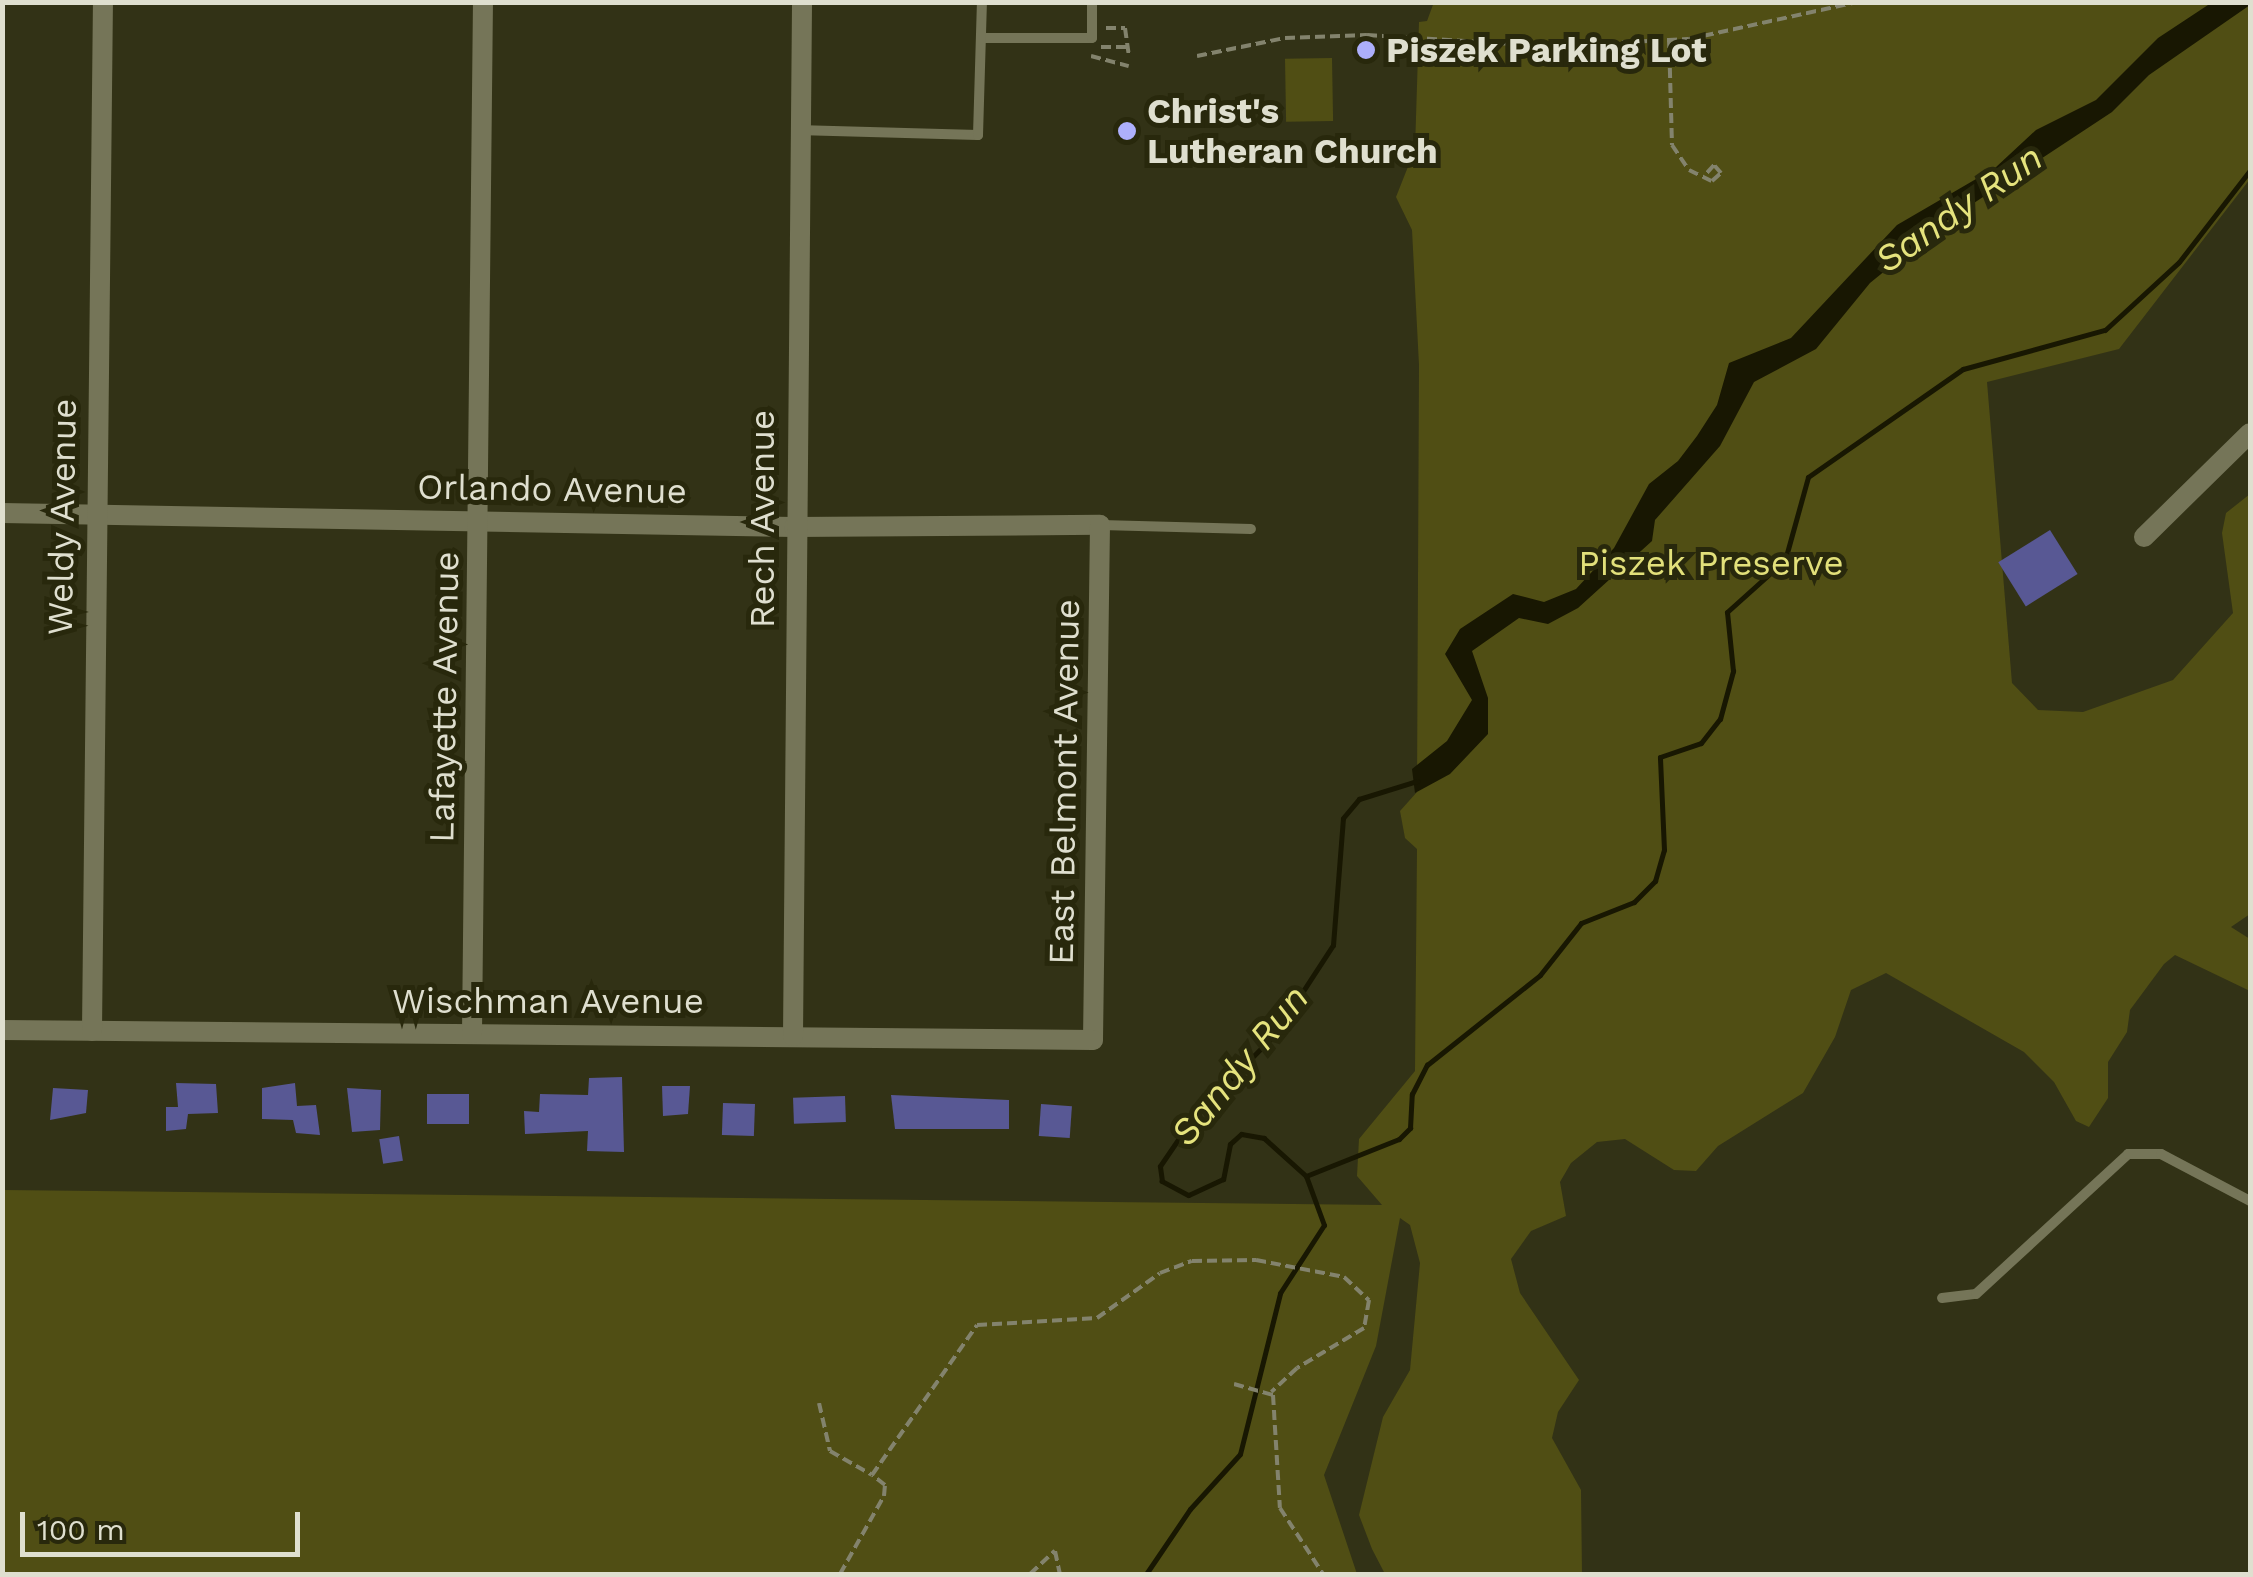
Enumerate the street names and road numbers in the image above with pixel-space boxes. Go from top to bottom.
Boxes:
street label: Weldy Avenue [39,397,85,637]
street label: Rech Avenue [741,409,783,629]
street label: Orlando Avenue [416,466,688,512]
street label: Lafayette Avenue [420,550,468,844]
street label: East Belmont Avenue [1040,598,1088,966]
street label: Wischman Avenue [391,980,705,1022]

